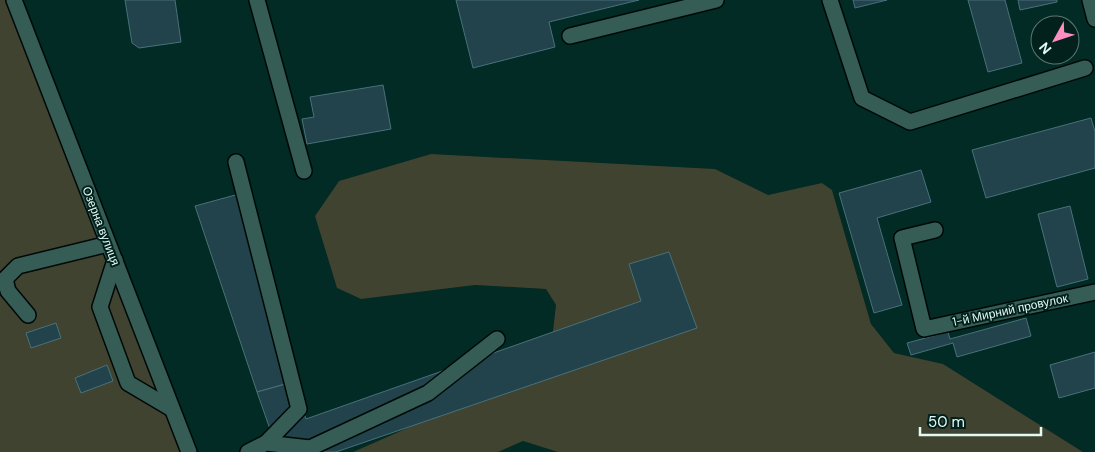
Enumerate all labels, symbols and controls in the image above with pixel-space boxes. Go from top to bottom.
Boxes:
north arrow [1030,15,1080,65]
text: N [1035,39,1055,58]
street label: Озерна вулиця [79,184,123,268]
street label: 1-й Мирний провулок [951,290,1070,330]
scale bar [920,404,1041,436]
text: 50 m [928,412,965,432]

